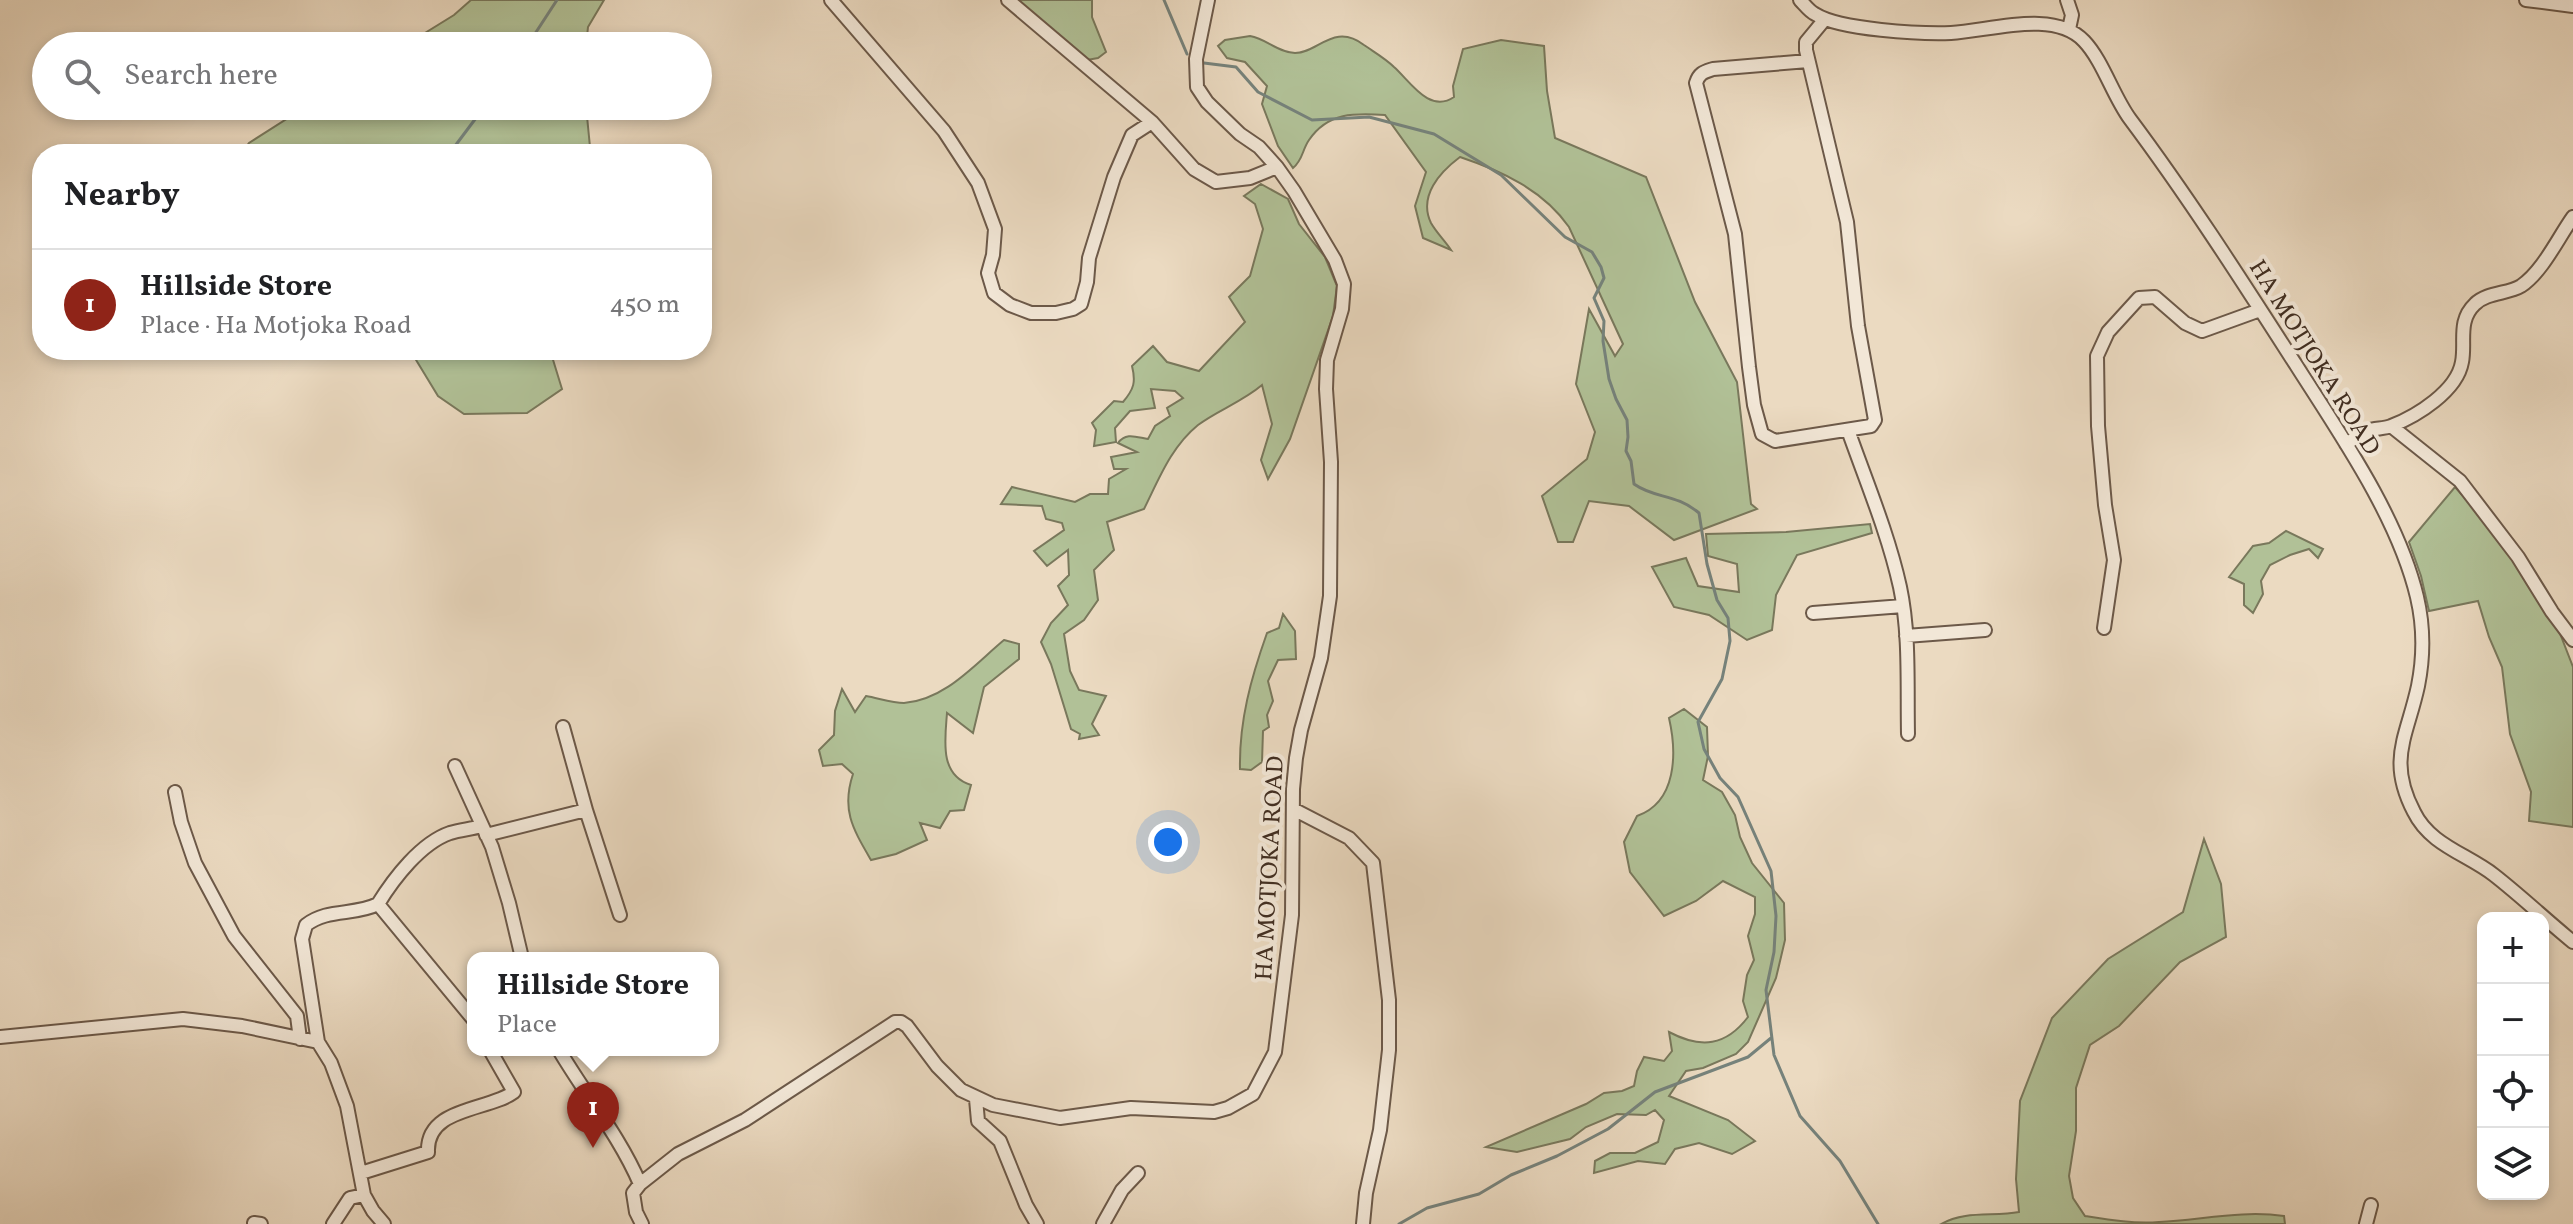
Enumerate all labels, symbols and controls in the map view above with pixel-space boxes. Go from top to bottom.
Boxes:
search box [32,32,712,120]
icon: search [60,54,104,98]
text: Search here [124,55,278,97]
text: Nearby [64,173,180,220]
street label: HA MOTJOKA ROAD [2239,254,2387,462]
text: Hillside Store [140,266,332,308]
text: 1 [85,287,95,323]
text: 450 m [609,287,680,323]
text: Place · Ha Motjoka Road [140,308,412,344]
street label: HA MOTJOKA ROAD [1248,755,1294,981]
your location [1148,822,1188,862]
map controls [2477,912,2549,1200]
button: + [2477,912,2549,984]
popup [467,952,719,1056]
text: Hillside Store [497,965,689,1007]
button: − [2477,984,2549,1056]
text: Place [497,1007,557,1043]
button: locate [2477,1056,2549,1128]
pin: 1 [567,1082,619,1148]
button: layers [2477,1128,2549,1200]

